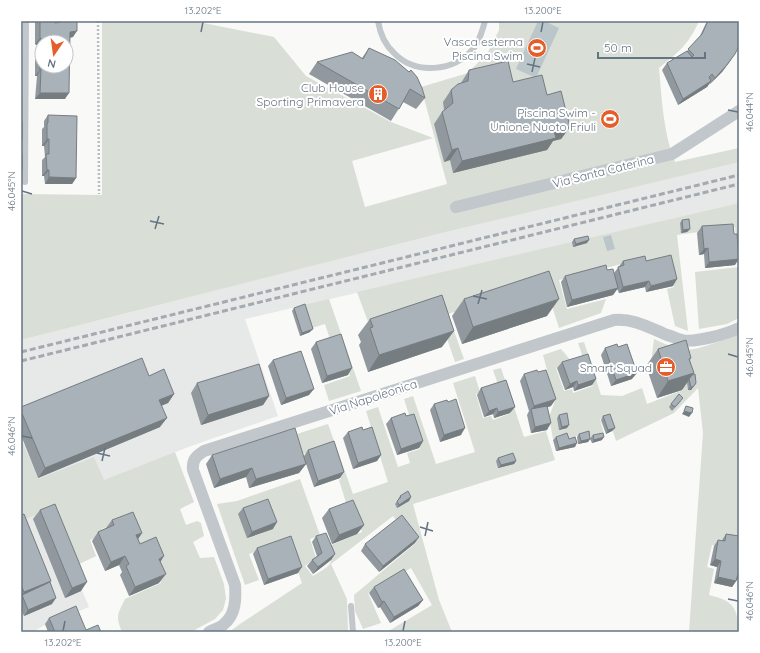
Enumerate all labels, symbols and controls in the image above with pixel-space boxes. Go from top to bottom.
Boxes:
text: 13.202°E [185,4,222,17]
text: 13.200°E [524,4,562,17]
north arrow [34,34,74,74]
place label: Vasca esterna Piscina Swim [443,34,523,63]
scale bar [598,34,705,60]
sports icon: Vasca esterna Piscina Swim [526,37,548,59]
text: 50 m [604,40,632,55]
text: N [46,56,57,71]
place label: Club House Sporting Primavera [257,80,364,109]
building icon: Club House Sporting Primavera [367,83,389,105]
text: 46.044°N [743,92,756,132]
place label: Piscina Swim - Unione Nuoto Friuli [490,105,596,134]
sports icon: Piscina Swim - Unione Nuoto Friuli [599,108,621,130]
street label: Via Santa Caterina [551,151,655,191]
text: 46.045°N [5,171,18,211]
text: 46.045°N [743,337,756,377]
office icon: Smart Squad [655,356,677,378]
place label: Smart Squad [580,360,652,375]
street label: Via Napoleonica [327,376,419,418]
text: 46.046°N [5,416,18,456]
text: 46.046°N [743,581,756,621]
text: 13.202°E [45,636,82,649]
text: 13.200°E [384,636,422,649]

